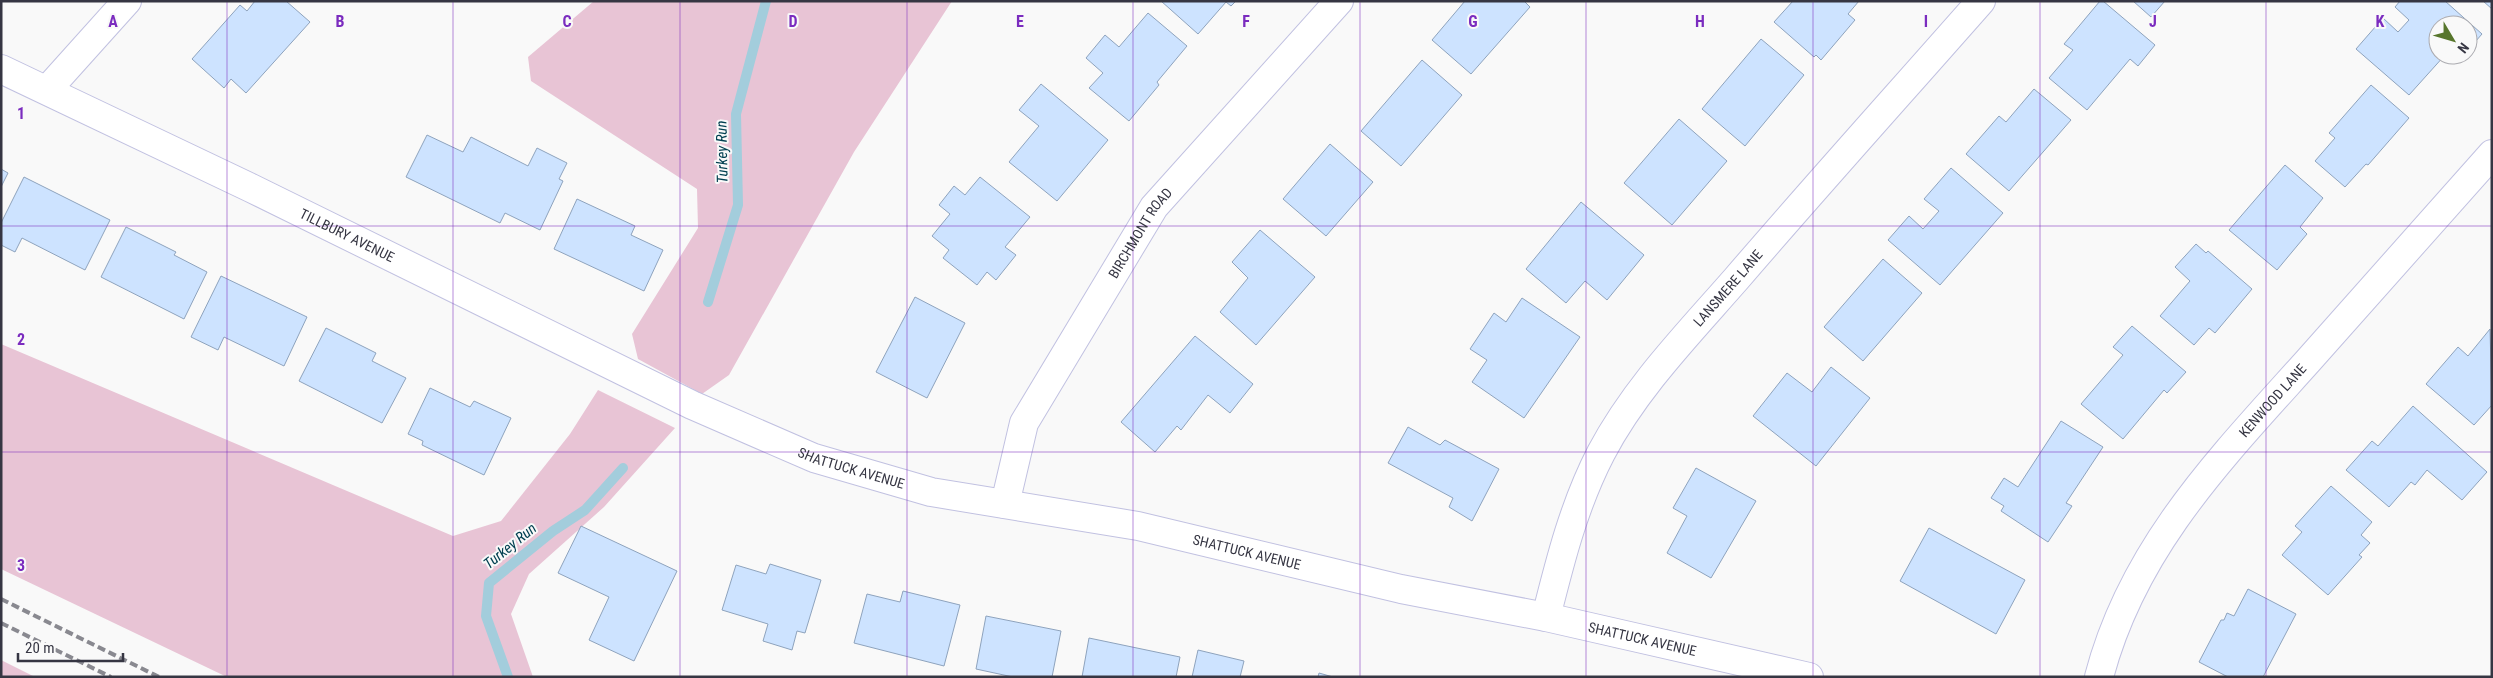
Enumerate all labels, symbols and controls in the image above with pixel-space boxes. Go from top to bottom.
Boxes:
text: A [108,12,118,31]
text: B [336,12,345,31]
text: C [562,12,572,31]
text: D [788,12,798,31]
text: E [1016,12,1024,31]
text: F [1242,12,1250,31]
text: G [1468,12,1478,31]
text: H [1695,12,1705,31]
text: I [1924,12,1928,31]
text: J [2149,12,2157,31]
text: K [2376,12,2385,31]
north arrow [2428,15,2478,65]
text: N [2454,40,2472,56]
text: 1 [17,104,25,123]
water label: Turkey Run [712,120,732,184]
street label: BIRCHMONT ROAD [1105,184,1175,281]
street label: TILLBURY AVENUE [297,205,397,265]
street label: LANSMERE LANE [1690,247,1766,330]
text: 2 [17,330,25,349]
street label: KENWOOD LANE [2236,361,2309,440]
street label: SHATTUCK AVENUE [796,444,906,492]
water label: Turkey Run [480,519,540,573]
street label: SHATTUCK AVENUE [1191,531,1303,573]
text: 3 [17,556,25,575]
street label: SHATTUCK AVENUE [1587,619,1698,659]
scale bar [18,630,122,662]
text: 20 m [25,639,55,657]

